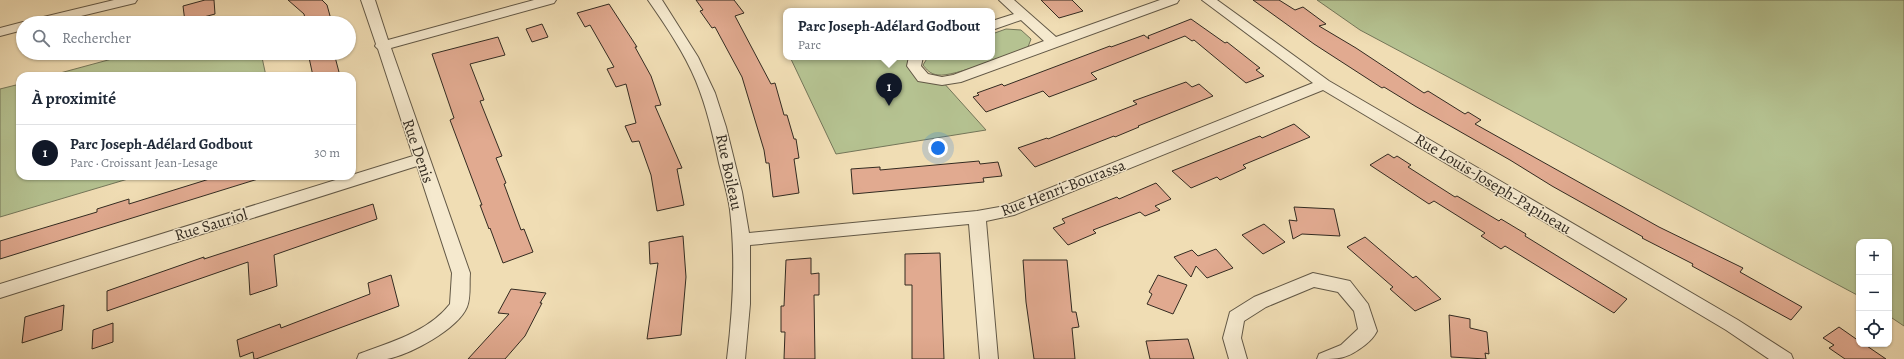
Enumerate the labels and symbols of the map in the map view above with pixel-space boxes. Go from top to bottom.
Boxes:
pin: 1 [876,73,902,106]
street label: Rue Denis [397,116,439,186]
street label: Rue Louis-Joseph-Papineau [1410,128,1576,240]
street label: Rue Boileau [710,132,748,212]
your location [928,138,948,158]
street label: Rue Henri-Bourassa [997,154,1129,222]
street label: Rue Sauriol [172,203,250,246]

